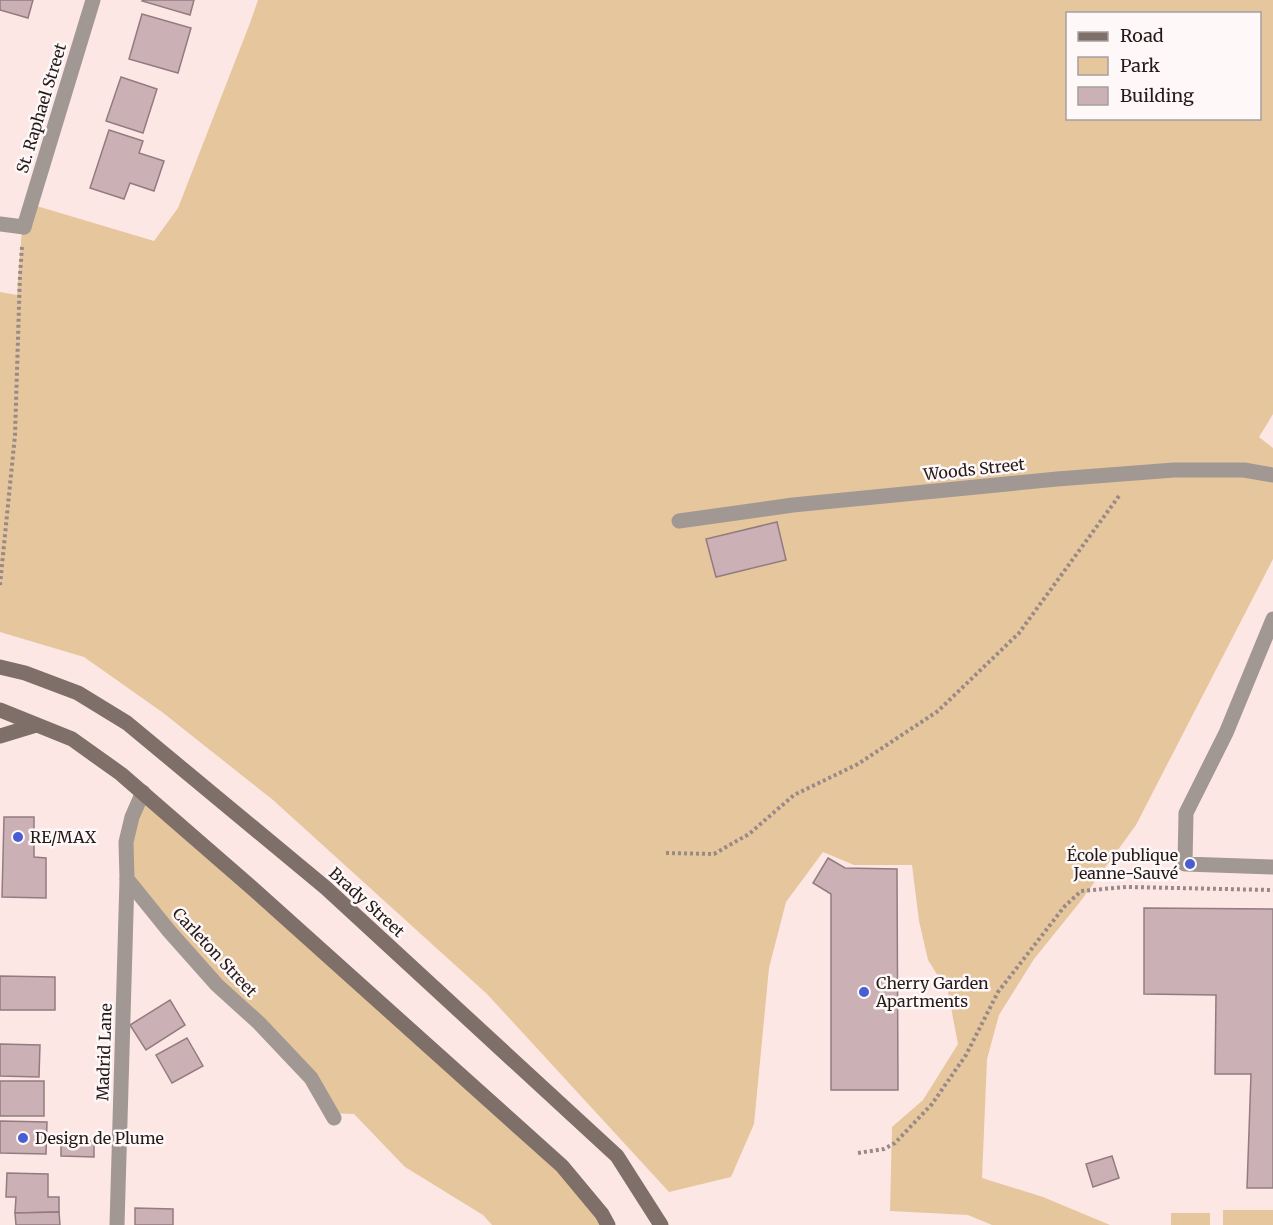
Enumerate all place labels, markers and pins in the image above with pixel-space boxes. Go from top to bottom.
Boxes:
place label: RE/MAX [30,827,97,847]
marker: RE/MAX [11,830,25,844]
place label: École publique Jeanne-Sauvé [1067,845,1178,883]
marker: École publique Jeanne-Sauvé [1183,857,1197,871]
place label: Cherry Garden Apartments [875,973,989,1011]
marker: Cherry Garden Apartments [857,985,871,999]
place label: Design de Plume [35,1128,164,1148]
marker: Design de Plume [16,1131,30,1145]

